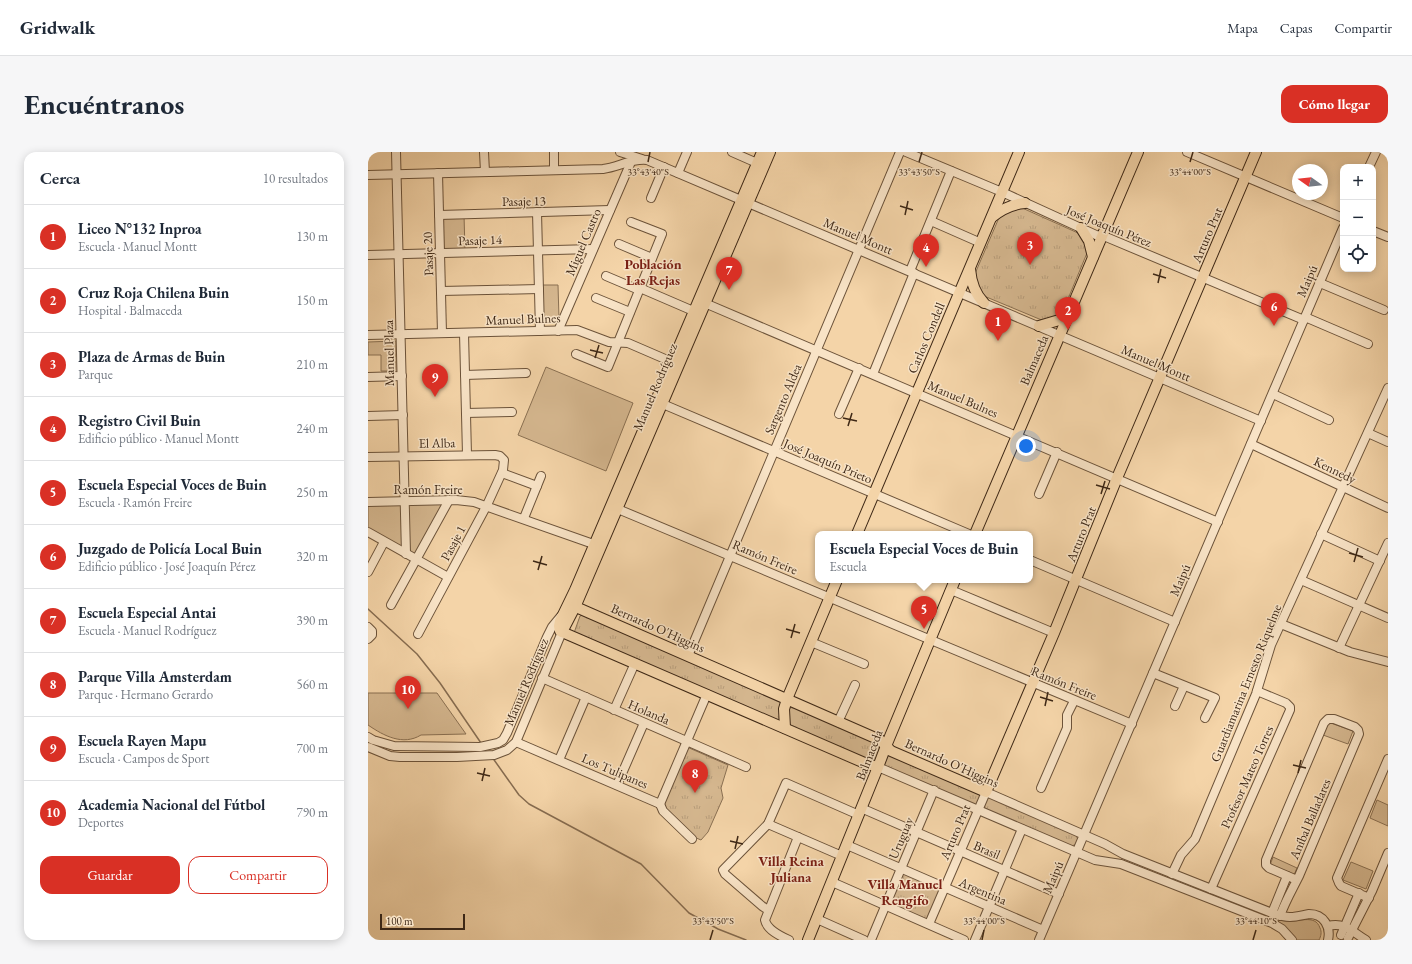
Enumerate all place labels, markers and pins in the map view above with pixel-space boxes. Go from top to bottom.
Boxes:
pin: 3 [1017,232,1043,265]
pin: 4 [913,234,939,267]
pin: 7 [716,257,742,290]
pin: 6 [1261,293,1287,326]
pin: 2 [1055,297,1081,330]
pin: 1 [985,308,1011,341]
pin: 9 [422,364,448,397]
pin: 5 [911,596,937,629]
pin: 10 [395,676,421,709]
pin: 8 [682,760,708,793]

